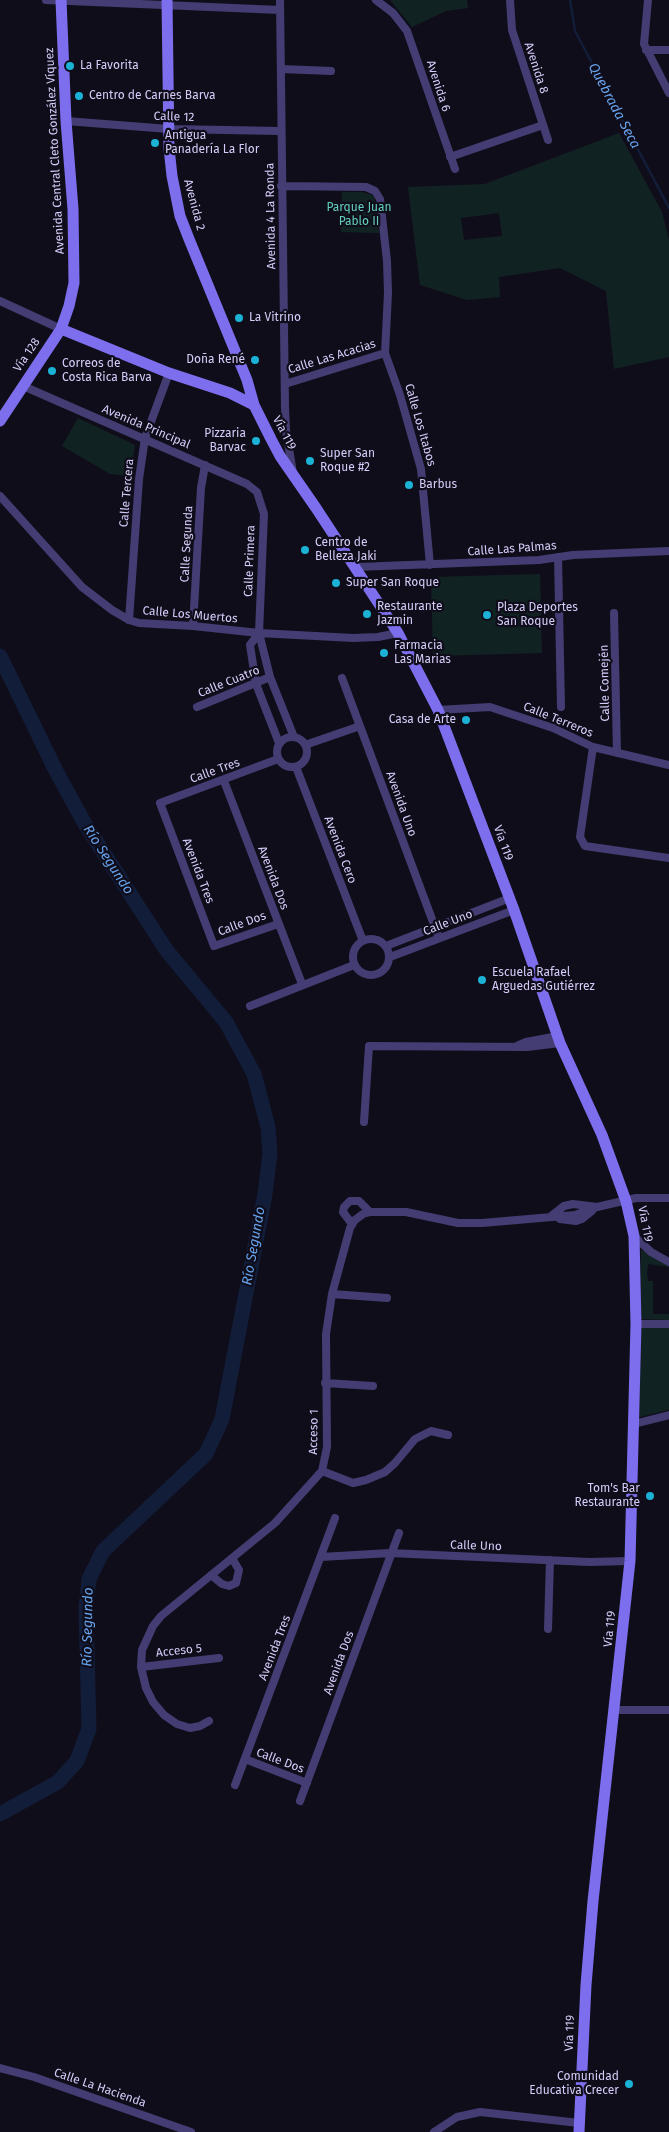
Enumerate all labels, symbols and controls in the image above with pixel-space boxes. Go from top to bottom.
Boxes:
street label: Avenida 8 [521,40,551,96]
street label: Avenida Central Cleto González Víquez [42,47,68,255]
place label: La Favorita [80,59,139,73]
street label: Avenida 6 [423,59,453,113]
marker: La Favorita [64,60,76,72]
water label: Quebrada Seca [584,60,644,152]
place label: Centro de Carnes Barva [89,89,216,103]
marker: Centro de Carnes Barva [73,90,85,102]
street label: Calle 12 [153,109,195,125]
place label: Antigua Panadería La Flor [165,129,259,157]
marker: Antigua Panadería La Flor [149,137,161,149]
street label: Avenida 4 La Ronda [263,163,279,269]
street label: Avenida 2 [180,178,208,232]
park label: Parque Juan Pablo II [326,201,392,229]
place label: La Vitrino [249,311,301,325]
marker: La Vitrino [233,312,245,324]
street label: Vía 128 [11,335,43,375]
street label: Calle Las Acacias [286,337,378,377]
place label: Doña René [186,353,245,367]
marker: Doña René [249,354,261,366]
place label: Correos de Costa Rica Barva [62,357,152,385]
marker: Correos de Costa Rica Barva [46,365,58,377]
street label: Calle Los Itabos [401,382,439,468]
street label: Avenida Principal [100,402,192,452]
street label: Vía 119 [269,414,299,452]
place label: Pizzaria Barvac [204,427,246,455]
marker: Pizzaria Barvac [250,435,262,447]
place label: Super San Roque #2 [320,447,375,475]
marker: Super San Roque #2 [304,455,316,467]
street label: Calle Tercera [117,458,137,528]
place label: Barbus [419,478,457,492]
marker: Barbus [403,479,415,491]
street label: Calle Segunda [178,505,196,583]
street label: Calle Primera [242,525,258,597]
place label: Centro de Belleza Jaki [315,536,377,564]
street label: Calle Las Palmas [467,539,557,559]
marker: Centro de Belleza Jaki [299,544,311,556]
place label: Super San Roque [346,576,439,590]
marker: Super San Roque [330,577,342,589]
place label: Restaurante Jazmin [377,600,442,628]
place label: Plaza Deportes San Roque [497,601,578,629]
street label: Calle Los Muertos [142,604,238,626]
marker: Restaurante Jazmin [361,608,373,620]
marker: Plaza Deportes San Roque [481,609,493,621]
place label: Farmacia Las Marias [394,639,451,667]
street label: Calle Comején [597,644,613,722]
marker: Farmacia Las Marias [378,647,390,659]
street label: Calle Cuatro [196,663,262,701]
street label: Calle Terreros [521,699,595,741]
place label: Casa de Arte [389,713,456,727]
marker: Casa de Arte [460,714,472,726]
street label: Calle Tres [188,755,242,787]
street label: Avenida Uno [383,769,419,839]
street label: Avenida Cero [321,814,359,886]
water label: Río Segundo [79,822,137,898]
street label: Vía 119 [490,823,516,863]
street label: Avenida Tres [179,836,217,906]
street label: Avenida Dos [254,844,292,912]
street label: Calle Uno [421,907,475,939]
street label: Calle Dos [216,909,268,939]
place label: Escuela Rafael Arguedas Gutiérrez [492,966,595,994]
marker: Escuela Rafael Arguedas Gutiérrez [476,974,488,986]
water label: Río Segundo [239,1205,269,1287]
street label: Vía 119 [634,1205,656,1243]
street label: Acceso 1 [306,1409,322,1455]
place label: Tom's Bar Restaurante [575,1482,640,1510]
marker: Tom's Bar Restaurante [644,1490,656,1502]
street label: Calle Uno [450,1538,502,1554]
water label: Río Segundo [79,1587,97,1667]
street label: Vía 119 [601,1610,619,1648]
street label: Avenida Tres [256,1613,294,1683]
street label: Avenida Dos [321,1629,357,1697]
street label: Acceso 5 [155,1641,203,1661]
street label: Calle Dos [254,1745,306,1777]
street label: Vía 119 [562,2015,578,2051]
street label: Calle La Hacienda [52,2066,148,2110]
place label: Comunidad Educativa Crecer [529,2070,619,2098]
marker: Comunidad Educativa Crecer [623,2078,635,2090]

